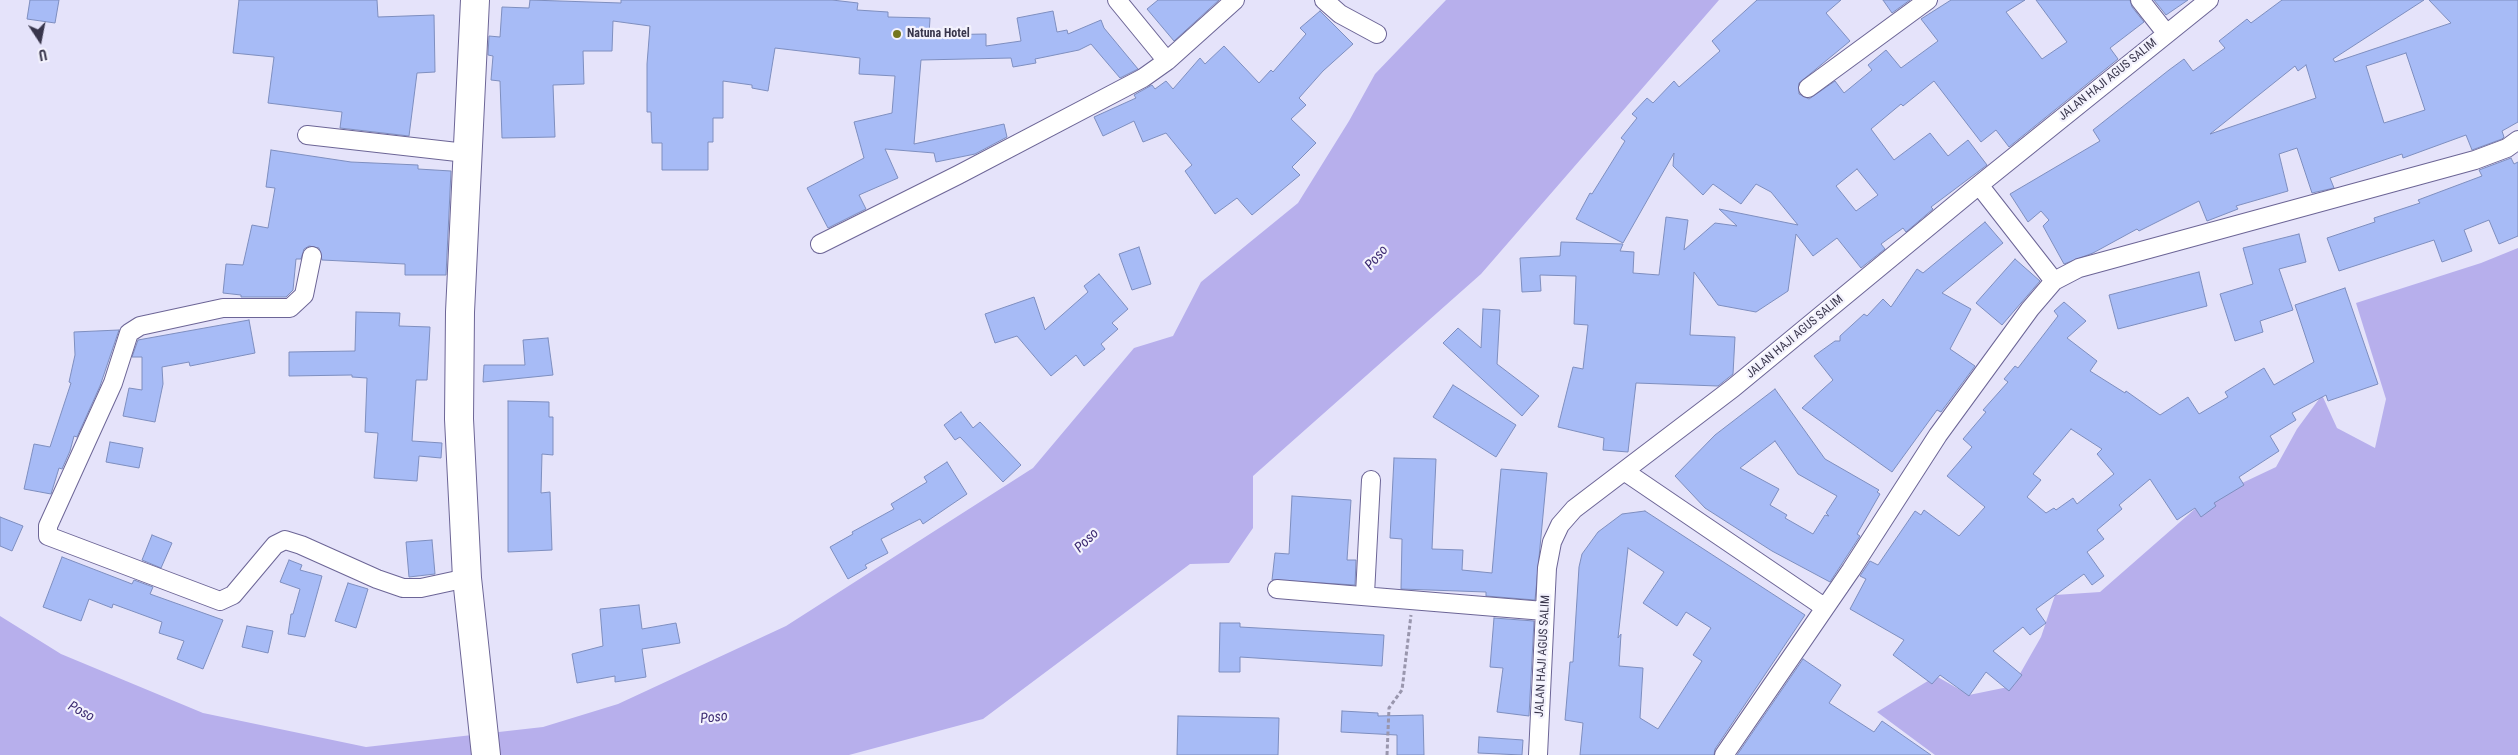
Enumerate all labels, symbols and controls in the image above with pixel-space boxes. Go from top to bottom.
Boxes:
north arrow [15,15,65,65]
place label: Natuna Hotel [907,27,970,41]
marker: Natuna Hotel [891,28,903,40]
street label: JALAN HAJI AGUS SALIM [2056,36,2160,124]
text: U [37,46,48,63]
water label: Poso [1362,242,1392,274]
street label: JALAN HAJI AGUS SALIM [1744,292,1846,382]
water label: Poso [1071,525,1103,557]
street label: JALAN HAJI AGUS SALIM [1533,595,1553,717]
water label: Poso [65,698,97,726]
water label: Poso [700,708,728,728]

